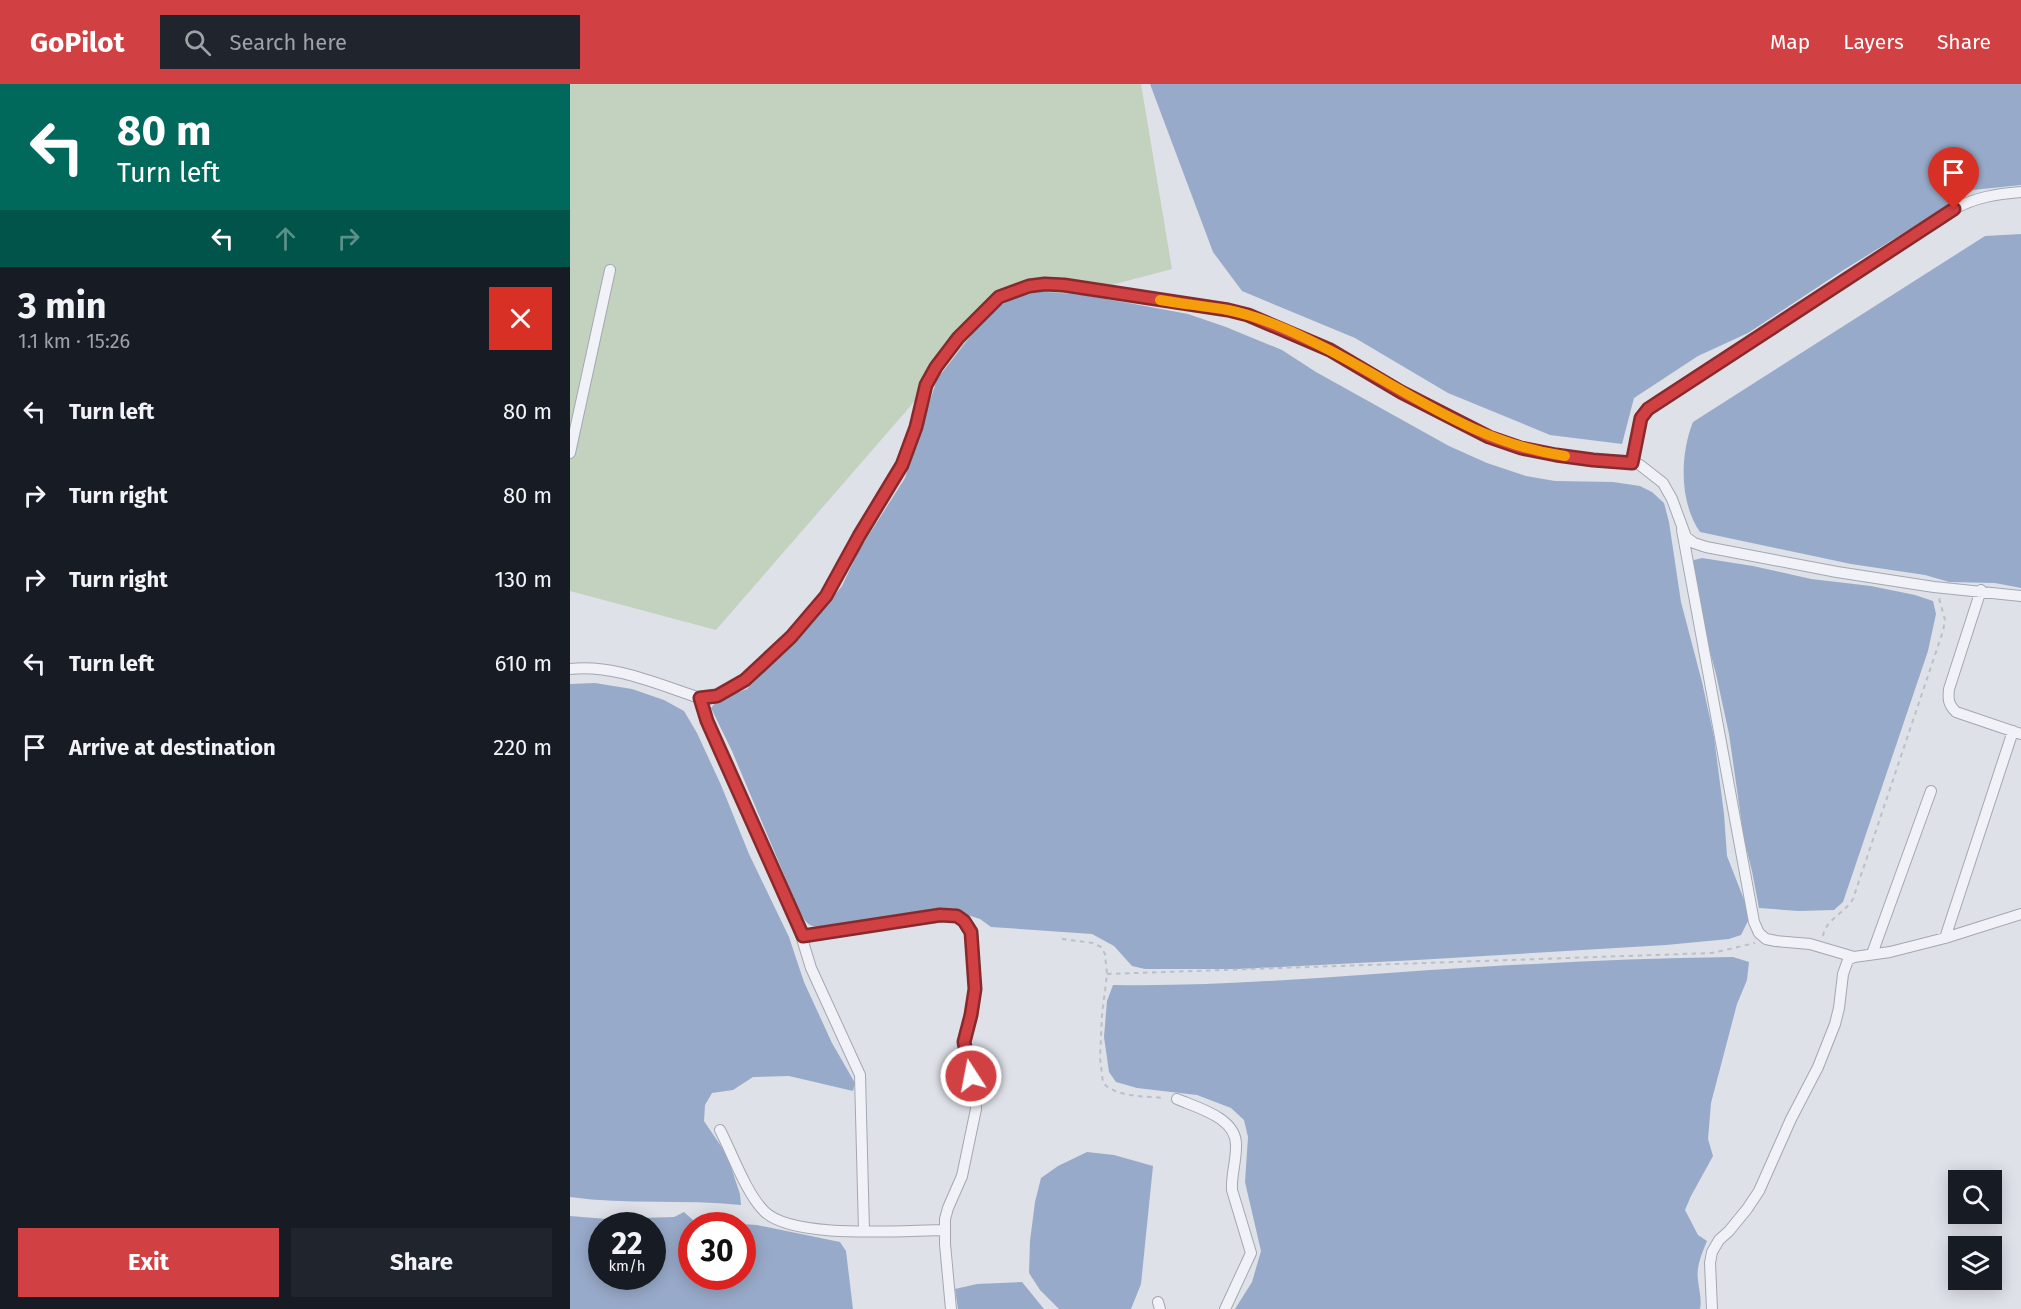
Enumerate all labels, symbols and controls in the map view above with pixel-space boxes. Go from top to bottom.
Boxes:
search box [160,15,580,69]
text: GoPilot [30,26,124,59]
icon: search [181,26,214,59]
text: Search here [229,29,347,56]
text: Map [1770,29,1810,55]
text: Layers [1843,29,1904,55]
text: Share [1937,29,1991,55]
text: 80 m [117,106,211,156]
icon: left [18,108,96,186]
pin [1928,147,1979,209]
icon: arrive [1937,156,1970,189]
text: Turn left [117,157,220,189]
icon: left [206,222,239,255]
icon: ahead [269,222,302,255]
icon: right [332,222,365,255]
text: 3 min [18,284,107,328]
button: close [489,287,552,350]
text: 1.1 km · 15:26 [18,329,130,353]
icon: left [18,395,51,428]
text: Turn left [69,398,154,425]
text: 80 m [503,398,552,425]
icon: right [18,479,51,512]
text: Turn right [69,482,168,509]
text: 80 m [503,482,552,509]
icon: right [18,563,51,596]
text: Turn right [69,566,168,593]
text: 130 m [495,566,552,593]
icon: left [18,647,51,680]
text: Turn left [69,650,154,677]
text: 610 m [495,650,552,677]
icon: arrive [18,731,51,764]
text: Arrive at destination [69,734,276,761]
text: 220 m [493,734,552,761]
position arrow [939,1044,1003,1108]
map controls [1948,1170,2002,1290]
button: search [1948,1170,2002,1224]
speed limit sign: 30 [678,1212,756,1290]
text: 22 [611,1226,643,1262]
button: Exit [18,1228,279,1297]
button: Share [291,1228,552,1297]
button: layers [1948,1236,2002,1290]
text: km/h [608,1257,646,1275]

